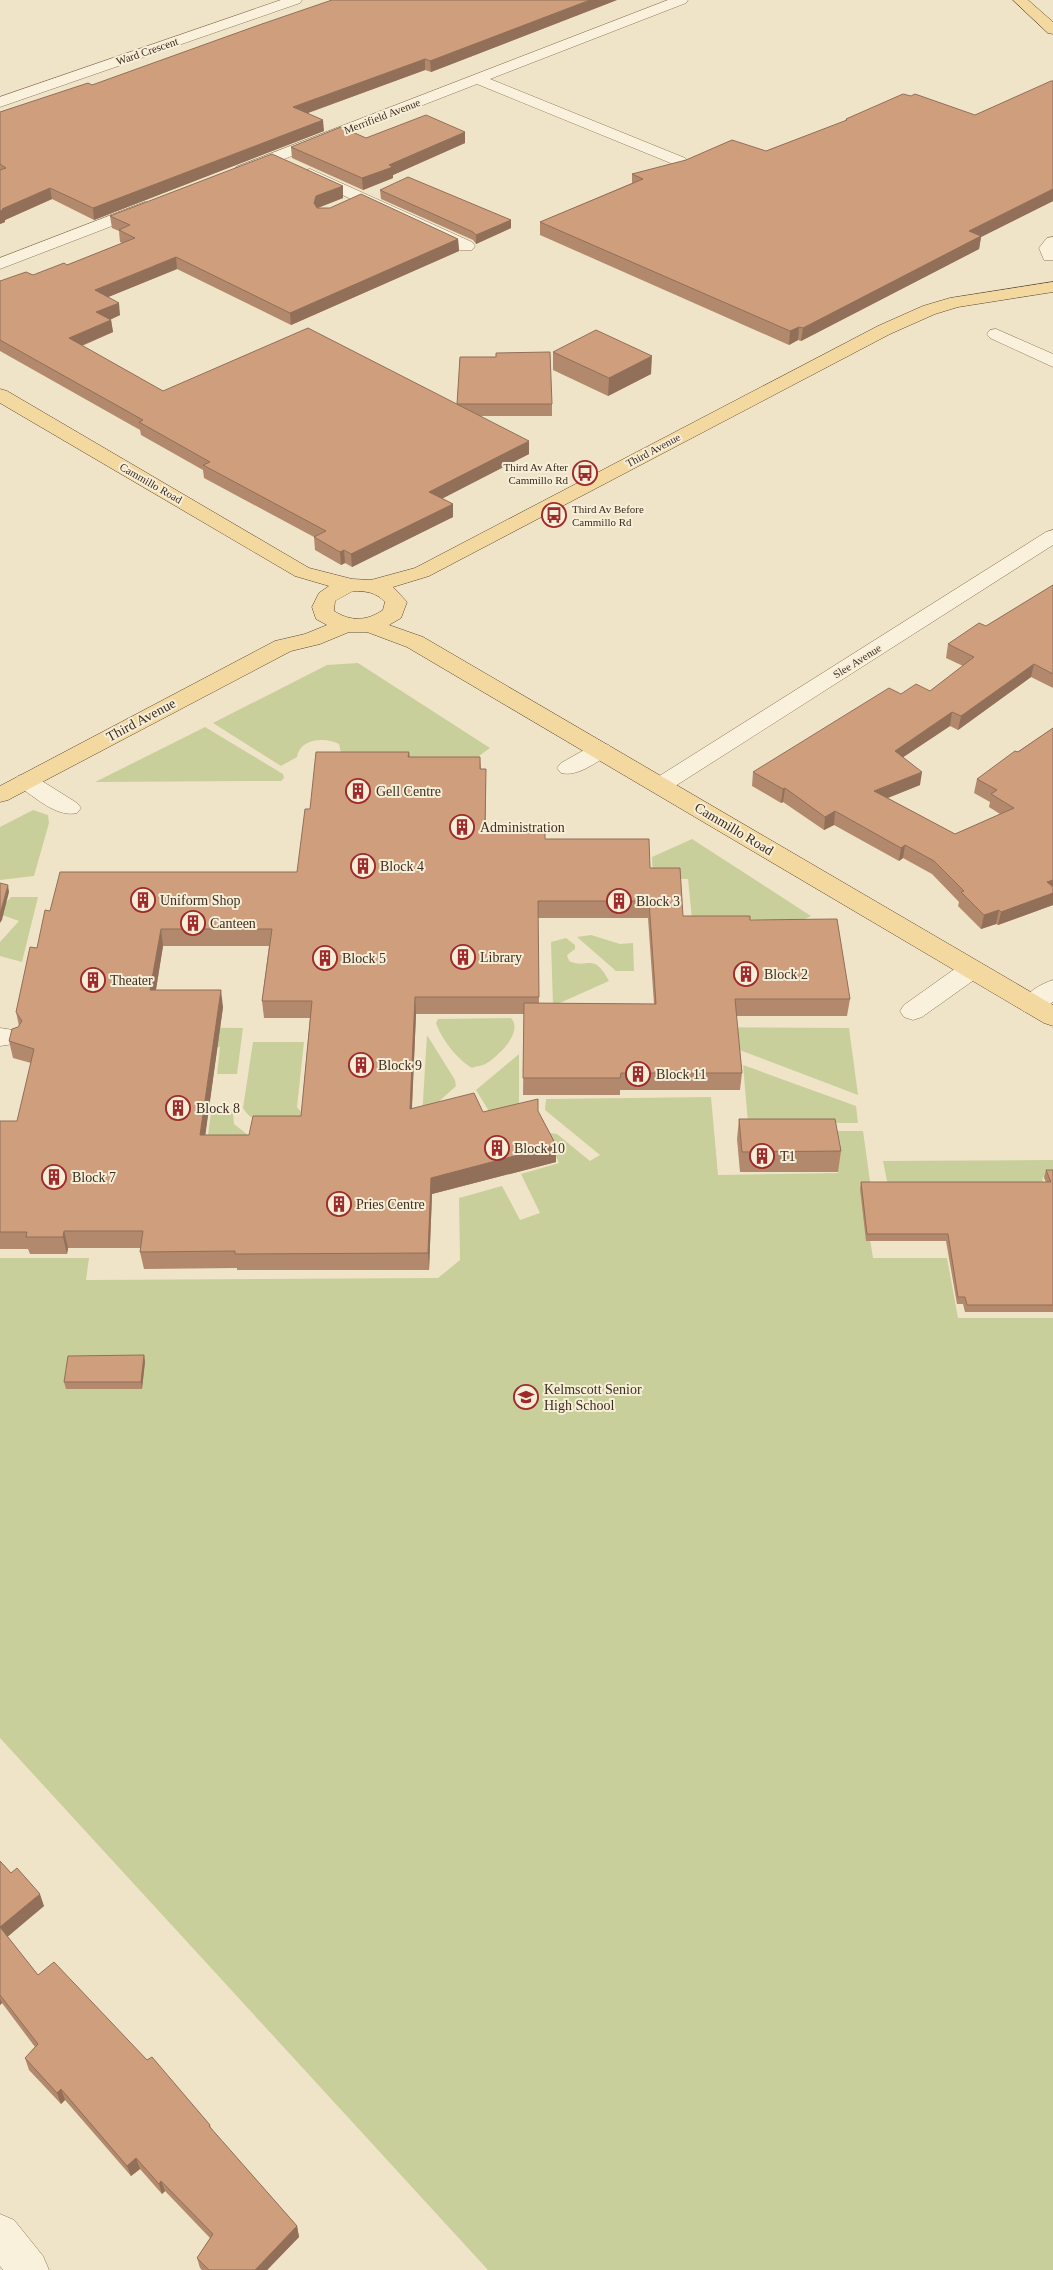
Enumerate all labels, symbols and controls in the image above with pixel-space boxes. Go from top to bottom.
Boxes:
street label: Ward Crescent [114,35,180,67]
street label: Merrifield Avenue [342,96,422,136]
street label: Third Avenue [624,431,682,469]
street label: Cammillo Road [118,460,185,506]
bus stop icon: Third Av After Cammillo Rd [572,460,598,486]
place label: Third Av After Cammillo Rd [503,461,568,486]
bus stop icon: Third Av Before Cammillo Rd [541,502,567,528]
place label: Third Av Before Cammillo Rd [572,503,644,528]
street label: Slee Avenue [831,641,883,681]
street label: Third Avenue [104,695,178,745]
building icon: Gell Centre [345,778,371,804]
place label: Gell Centre [376,784,441,799]
street label: Cammillo Road [692,800,776,858]
building icon: Administration [449,814,475,840]
place label: Administration [480,820,565,835]
building icon: Block 4 [350,853,376,879]
place label: Block 4 [380,859,424,874]
building icon: Uniform Shop [130,887,156,913]
building icon: Block 3 [606,888,632,914]
place label: Uniform Shop [160,893,241,908]
place label: Block 3 [636,894,680,909]
building icon: Canteen [180,910,206,936]
place label: Canteen [210,916,256,931]
building icon: Library [450,944,476,970]
building icon: Block 5 [312,945,338,971]
place label: Library [480,950,522,965]
place label: Block 5 [342,951,386,966]
building icon: Block 2 [733,961,759,987]
building icon: Theater [80,967,106,993]
place label: Block 2 [764,967,808,982]
place label: Theater [110,973,153,988]
building icon: Block 9 [348,1052,374,1078]
place label: Block 9 [378,1058,422,1073]
building icon: Block 11 [625,1061,651,1087]
place label: Block 11 [656,1067,706,1082]
building icon: Block 8 [165,1095,191,1121]
place label: Block 8 [196,1101,240,1116]
building icon: Block 10 [484,1135,510,1161]
place label: Block 10 [514,1141,565,1156]
building icon: T1 [749,1143,775,1169]
place label: T1 [780,1149,796,1164]
building icon: Block 7 [41,1164,67,1190]
place label: Block 7 [72,1170,116,1185]
building icon: Pries Centre [326,1191,352,1217]
place label: Pries Centre [356,1197,425,1212]
place label: Kelmscott Senior High School [544,1382,642,1413]
school or university icon: Kelmscott Senior High School [513,1384,539,1410]

